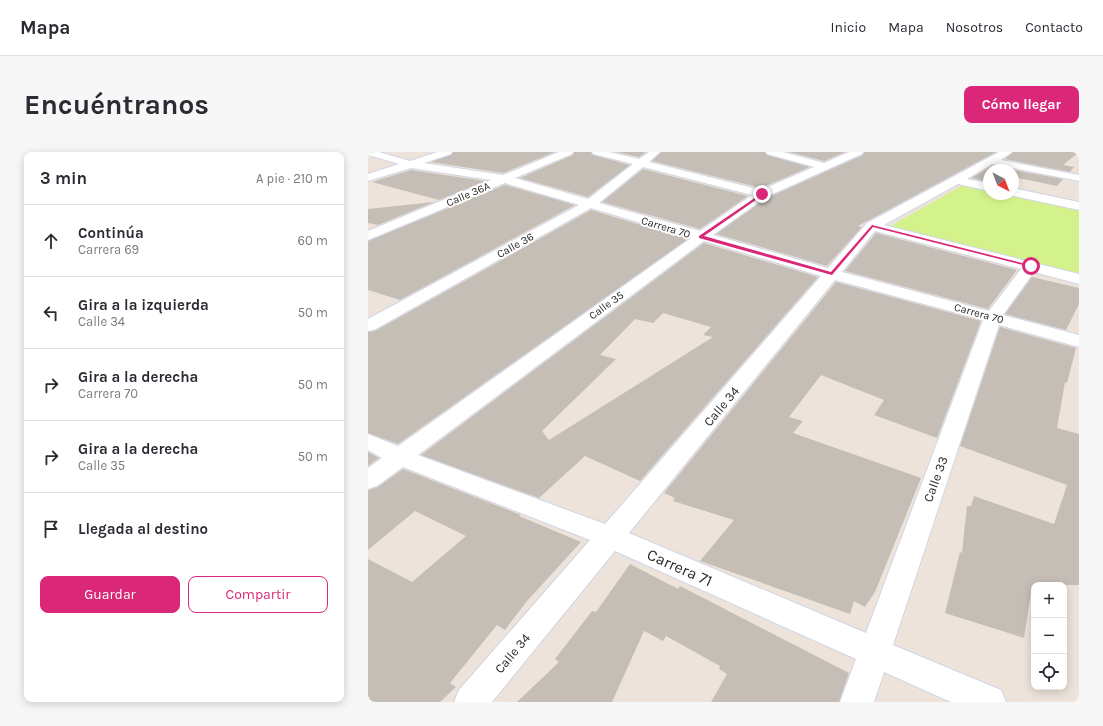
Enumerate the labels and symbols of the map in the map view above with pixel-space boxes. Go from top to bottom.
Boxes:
north arrow [983,164,1019,200]
street label: Calle 36A [444,179,493,209]
route end [753,185,771,203]
street label: Carrera 70 [640,214,692,241]
street label: Calle 36 [495,230,536,261]
route start [1022,257,1040,275]
street label: Calle 35 [586,288,626,322]
street label: Carrera 70 [953,301,1005,326]
street label: Calle 34 [700,383,742,429]
street label: Calle 33 [920,454,951,504]
street label: Carrera 71 [644,545,715,590]
street label: Calle 34 [491,630,533,676]

